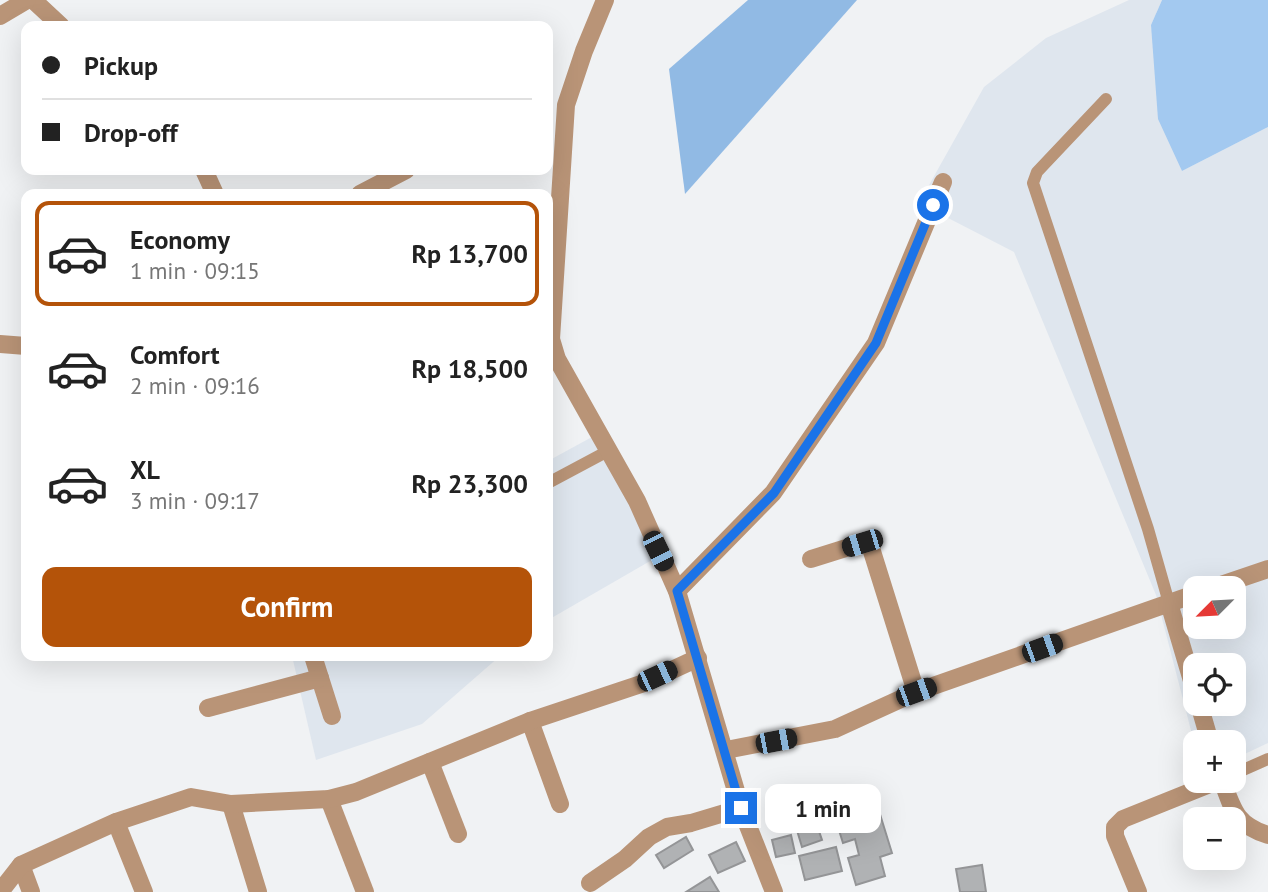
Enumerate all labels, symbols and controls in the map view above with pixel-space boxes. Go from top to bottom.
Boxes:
text: Pickup [84,49,158,82]
text: Drop-off [84,116,178,149]
route start [917,189,949,221]
icon: car [46,222,109,285]
text: Economy [130,223,230,256]
text: Rp 13,700 [411,237,528,270]
text: 1 min · 09:15 [130,256,260,285]
icon: car [46,337,109,400]
text: Comfort [130,338,220,371]
text: Rp 18,500 [411,352,528,385]
text: 2 min · 09:16 [130,371,260,400]
icon: car [46,452,109,515]
text: XL [130,453,160,486]
text: Rp 23,300 [411,467,528,500]
text: 3 min · 09:17 [130,486,260,515]
car [839,527,886,559]
car [640,528,677,574]
button: Confirm [42,567,532,647]
north arrow [1183,576,1246,639]
map controls [1183,576,1246,870]
car [1019,631,1066,665]
button: locate [1183,653,1246,716]
car [634,658,681,694]
car [893,675,940,709]
car [754,727,799,755]
button: + [1183,730,1246,793]
callout: 1 min [766,784,881,832]
route end [725,792,757,824]
text: 1 min [795,794,851,823]
button: − [1183,807,1246,870]

